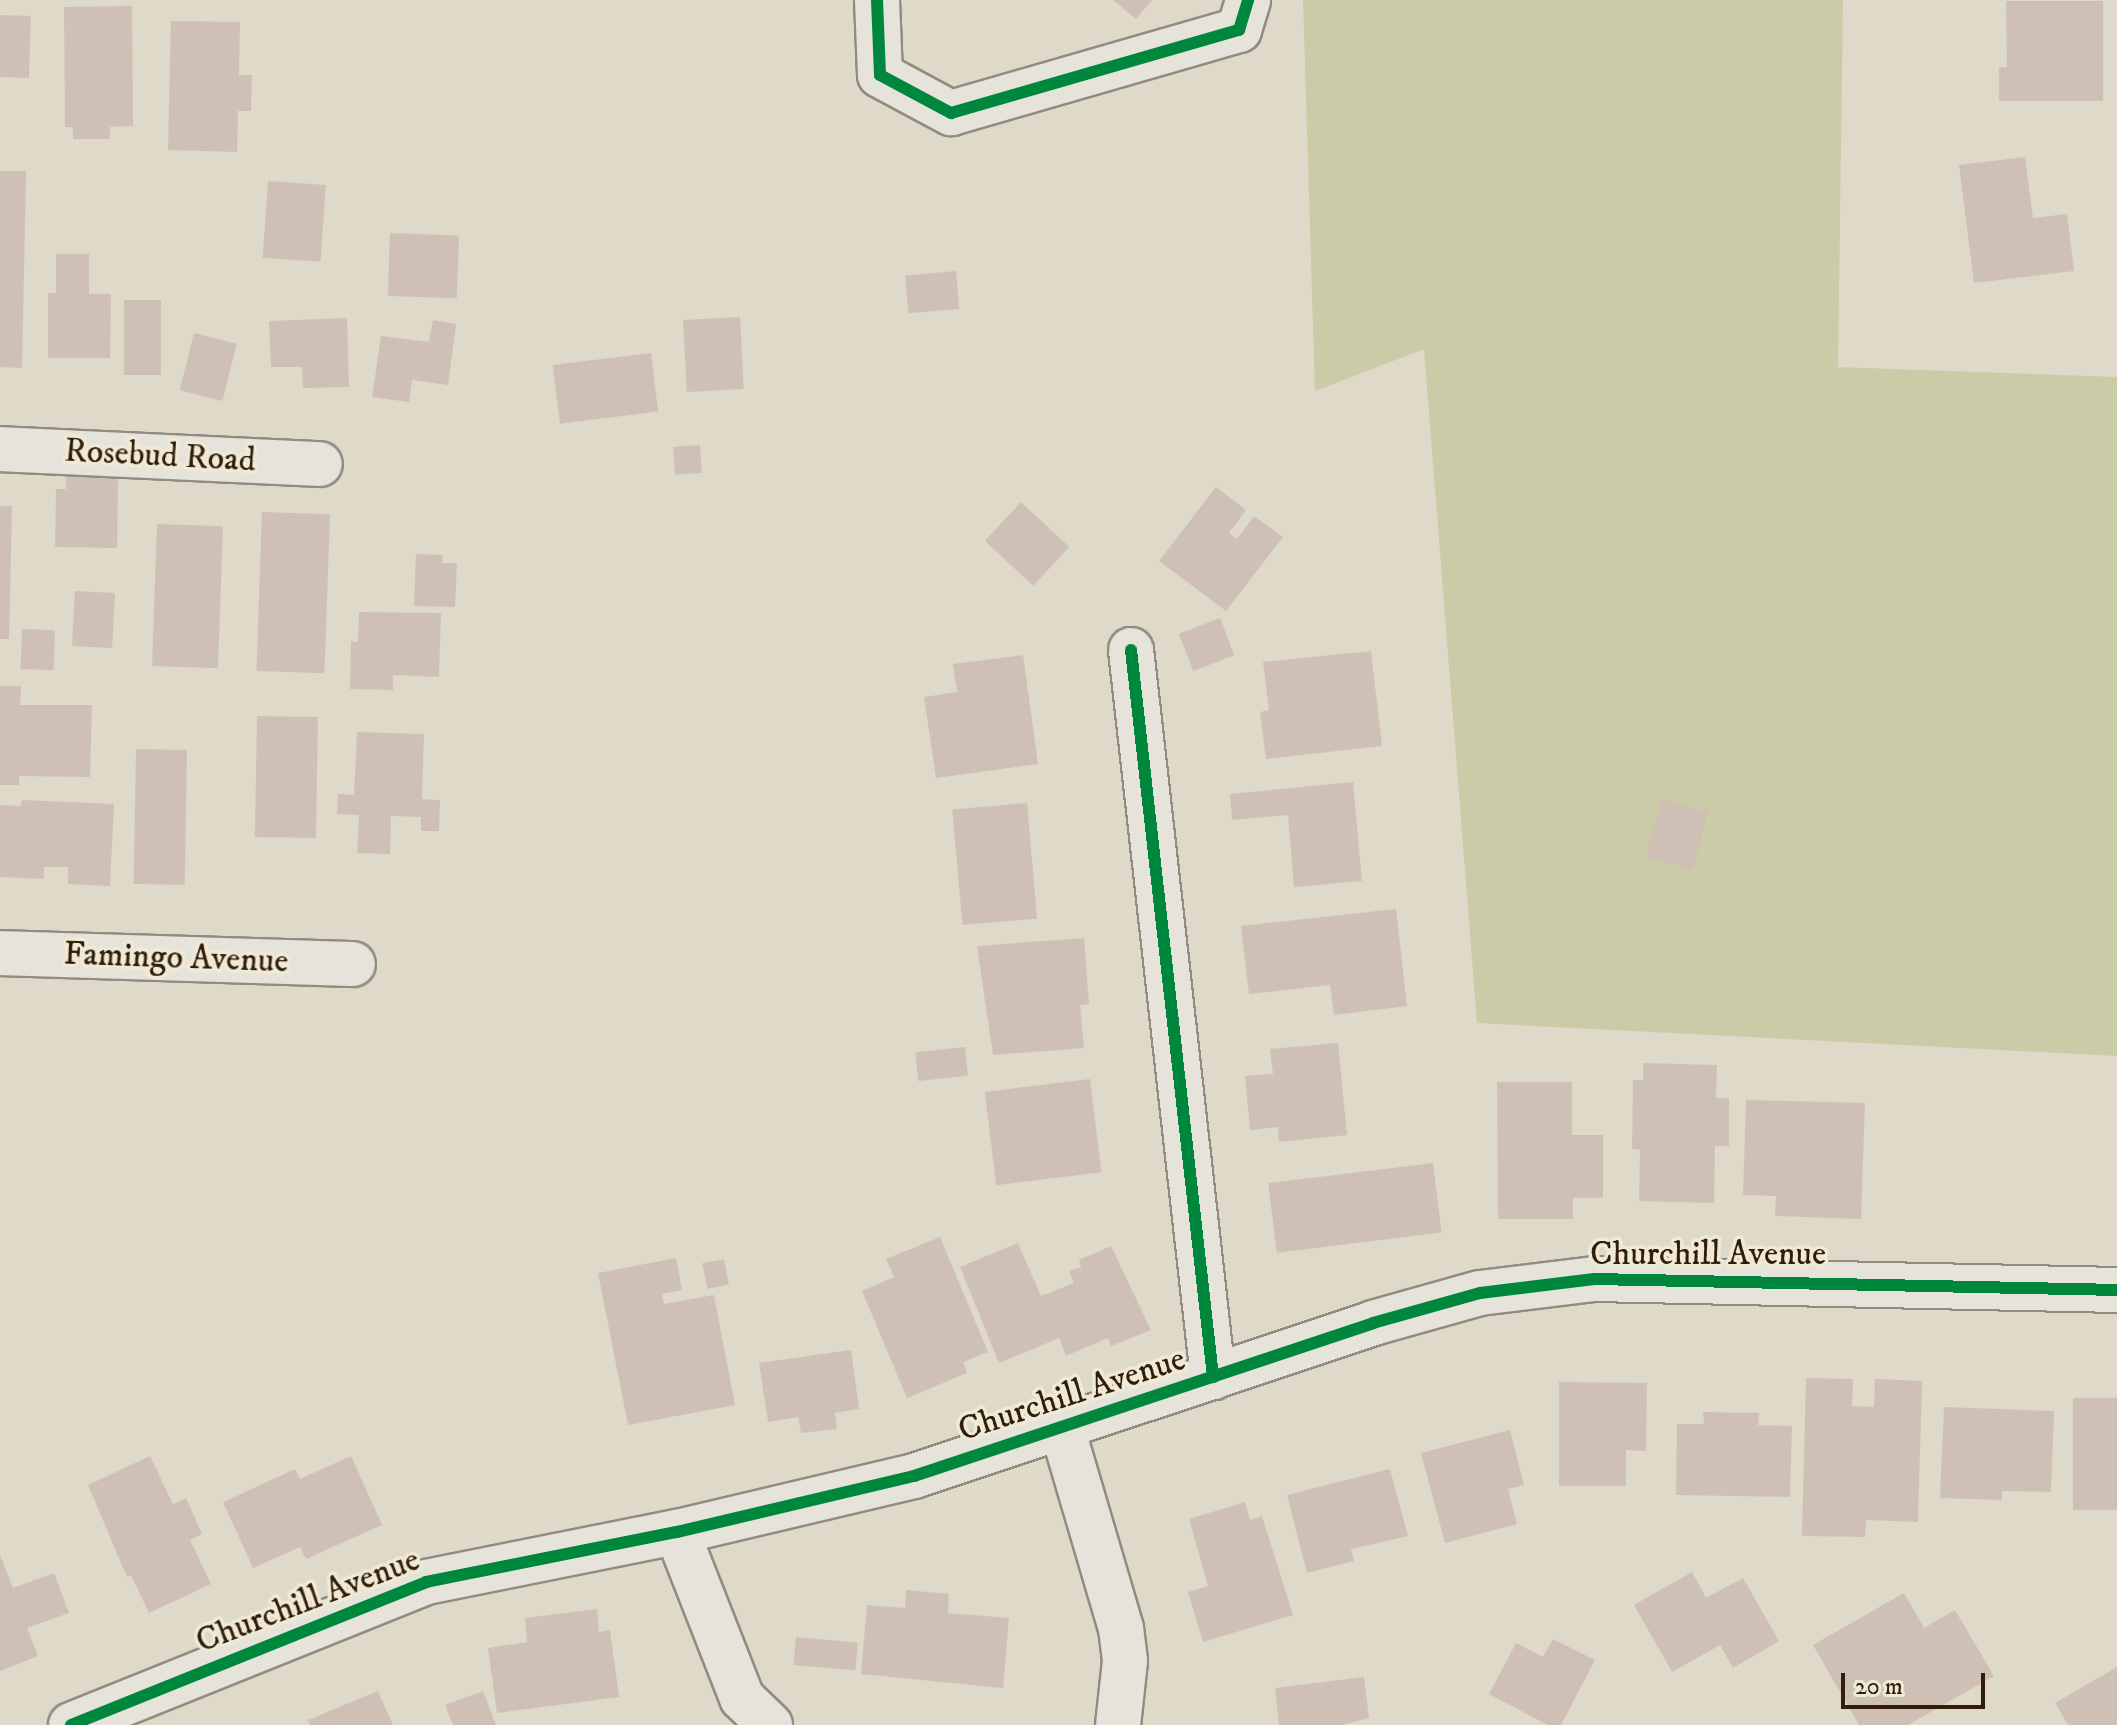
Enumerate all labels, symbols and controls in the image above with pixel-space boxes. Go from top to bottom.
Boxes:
street label: Rosebud Road [63,431,257,481]
street label: Famingo Avenue [63,934,289,982]
street label: Churchill Avenue [1590,1235,1826,1275]
street label: Churchill Avenue [953,1339,1191,1451]
street label: Churchill Avenue [190,1540,426,1662]
scale bar [1845,1657,1989,1707]
text: 20 m [1855,1672,1903,1702]

